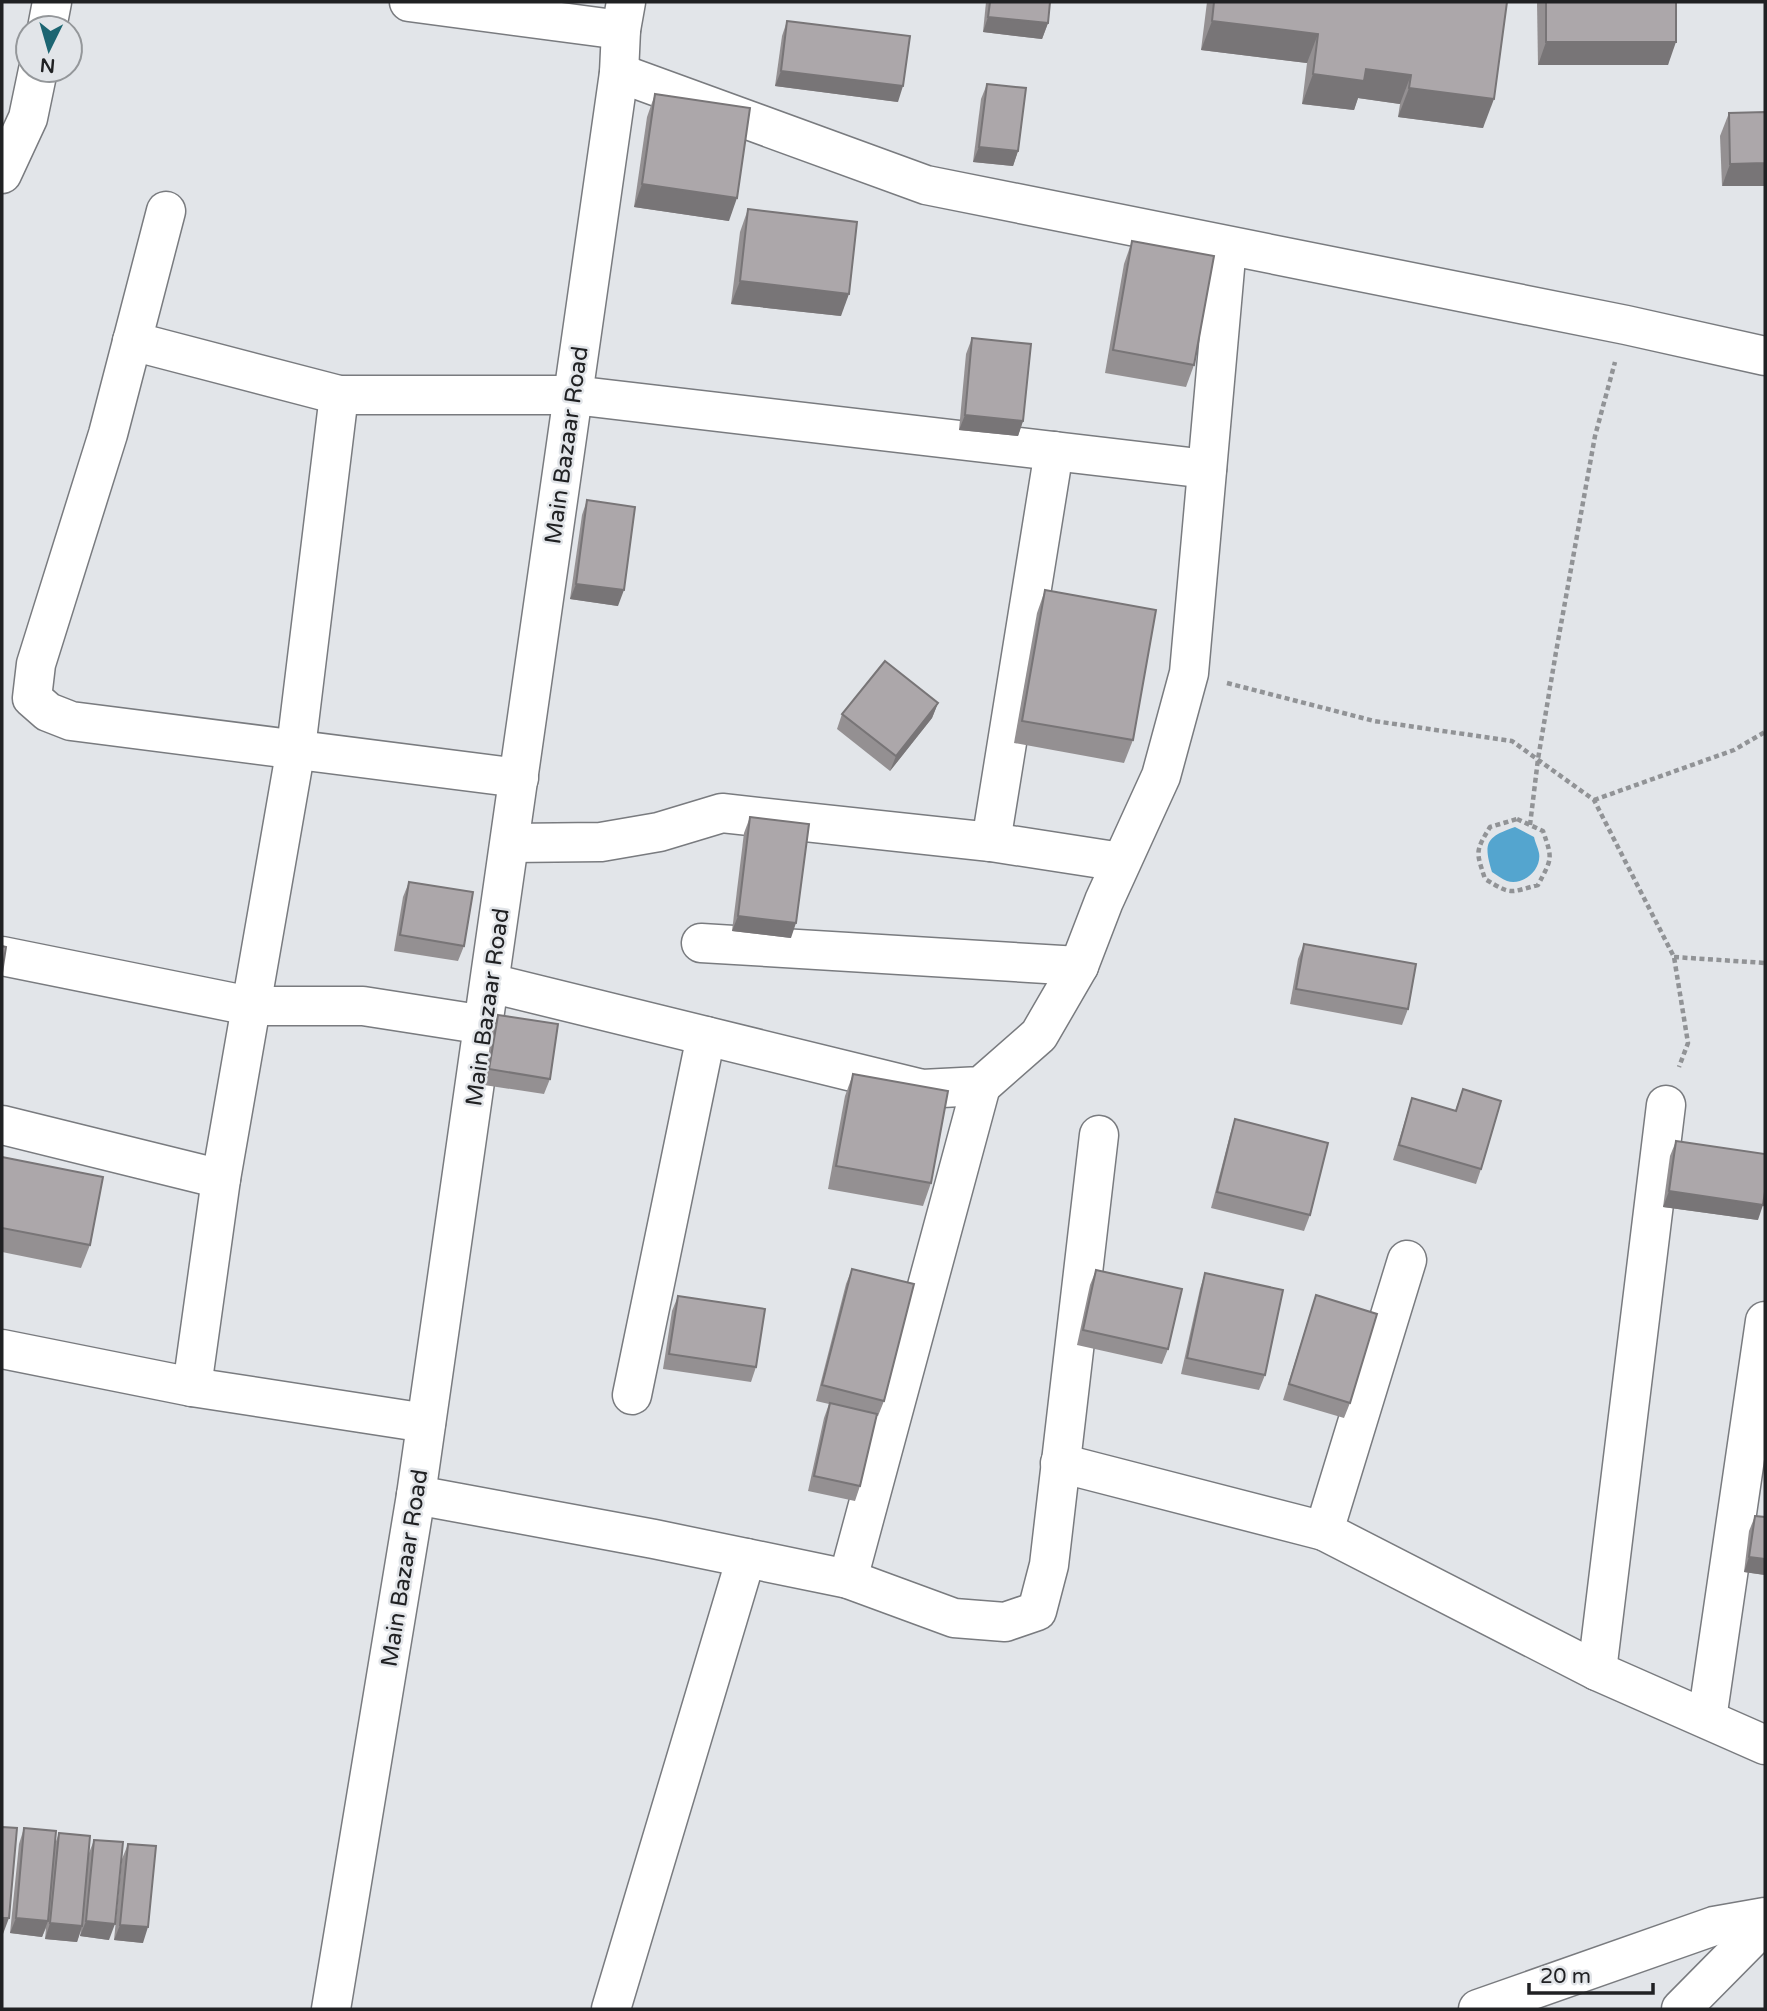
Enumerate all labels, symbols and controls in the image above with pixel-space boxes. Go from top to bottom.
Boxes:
north arrow [14,14,84,84]
text: N [39,53,56,77]
street label: Main Bazaar Road [539,344,595,546]
street label: Main Bazaar Road [460,906,516,1108]
street label: Main Bazaar Road [376,1467,434,1669]
scale bar [1529,1952,1653,1996]
text: 20 m [1540,1964,1591,1989]

